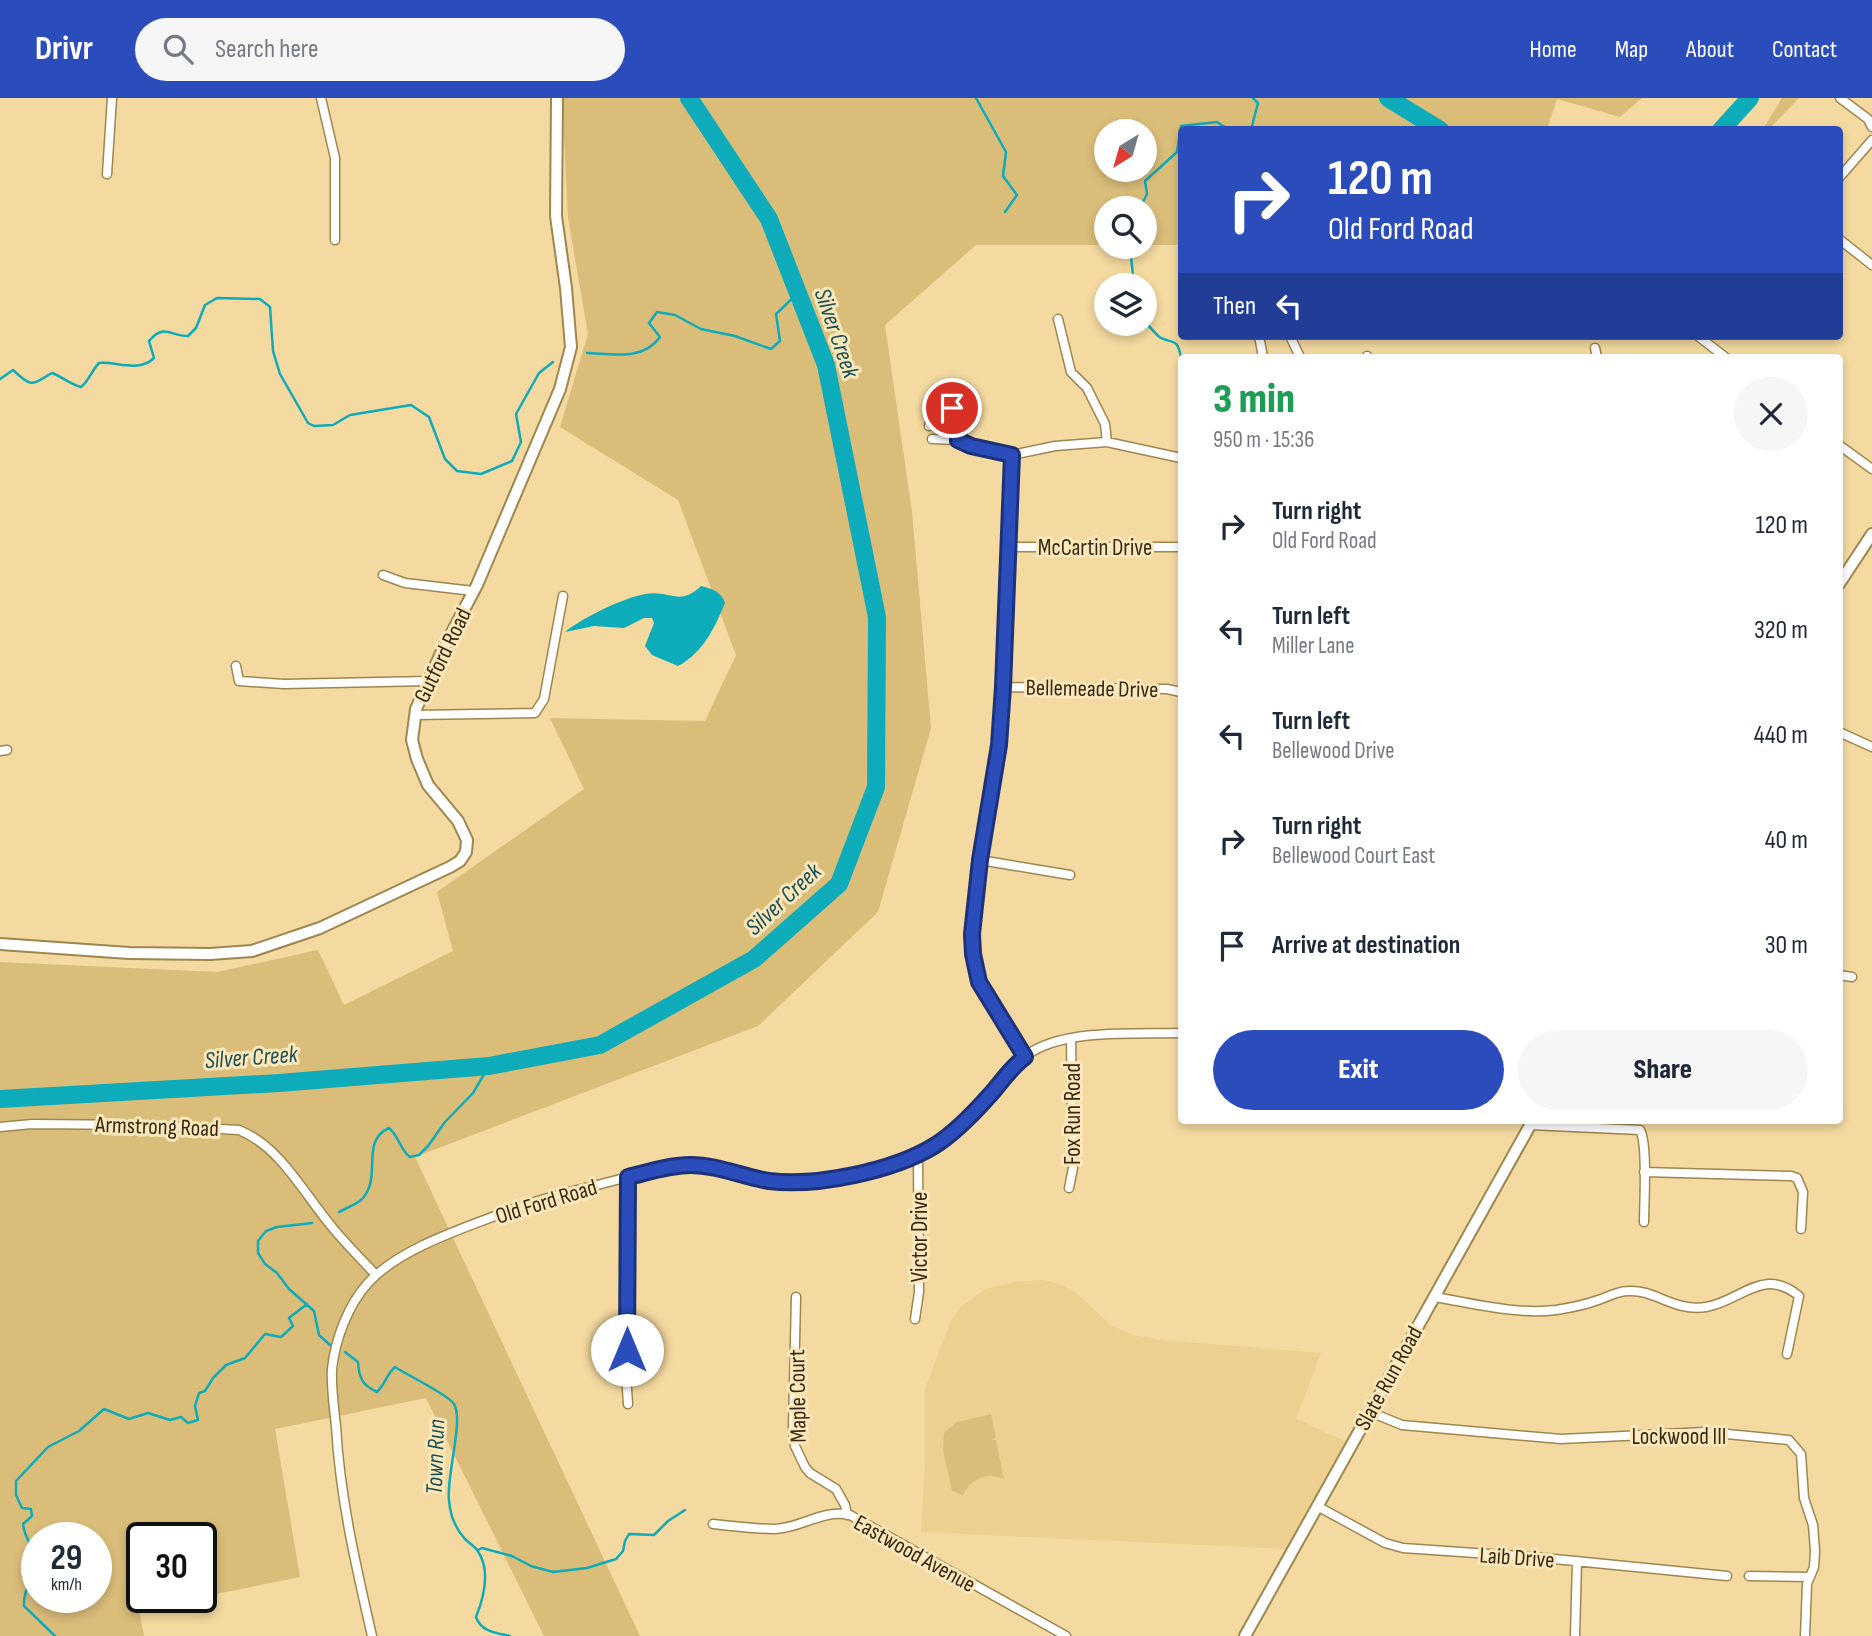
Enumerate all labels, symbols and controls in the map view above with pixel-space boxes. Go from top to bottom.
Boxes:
search box [135,18,625,81]
text: Drivr [35,29,93,69]
icon: search [159,30,197,68]
text: Search here [215,34,318,65]
text: Home [1529,35,1577,64]
text: Map [1615,35,1648,64]
text: About [1686,35,1734,64]
text: Contact [1772,35,1837,64]
north arrow [1094,119,1157,182]
map controls [1094,119,1157,336]
text: 120 m [1328,150,1433,209]
icon: right [1213,154,1304,245]
button: search [1094,196,1157,259]
text: Old Ford Road [1328,210,1474,249]
button: layers [1094,273,1157,336]
water label: Silver Creek [808,285,866,383]
icon: left [1270,287,1308,325]
text: Then [1213,291,1256,322]
text: 3 min [1213,374,1295,425]
button: close [1734,377,1808,451]
pin [922,378,982,438]
icon: arrive [933,389,971,427]
text: 950 m · 15:36 [1213,426,1314,454]
text: Turn right [1272,496,1361,527]
icon: right [1213,507,1251,545]
text: 120 m [1755,510,1808,541]
text: Old Ford Road [1272,527,1377,555]
street label: McCartin Drive [1038,534,1152,562]
text: Turn left [1272,601,1350,632]
street label: Gutford Road [408,604,478,707]
icon: left [1213,612,1251,650]
text: 320 m [1754,615,1808,646]
text: Miller Lane [1272,632,1354,660]
street label: Bellemeade Drive [1025,674,1159,704]
text: Turn left [1272,706,1350,737]
icon: left [1213,717,1251,755]
text: 440 m [1754,720,1808,751]
text: Bellewood Drive [1272,737,1395,765]
text: Turn right [1272,811,1361,842]
icon: right [1213,822,1251,860]
text: 40 m [1765,825,1808,856]
text: Bellewood Court East [1272,842,1435,870]
water label: Silver Creek [739,856,828,942]
icon: arrive [1213,927,1251,965]
text: Arrive at destination [1272,930,1460,961]
text: 30 m [1765,930,1808,961]
button: Exit [1213,1030,1504,1110]
button: Share [1518,1030,1808,1110]
water label: Silver Creek [204,1040,299,1075]
street label: Fox Run Road [1059,1063,1087,1165]
street label: Armstrong Road [94,1111,219,1143]
street label: Old Ford Road [492,1173,600,1231]
street label: Victor Drive [906,1192,934,1282]
position arrow [590,1313,664,1387]
street label: Slate Run Road [1349,1322,1429,1435]
street label: Maple Court [783,1349,813,1443]
water label: Town Run [420,1419,451,1495]
street label: Lockwood III [1632,1423,1726,1451]
street label: Eastwood Avenue [849,1509,980,1599]
speed limit sign: 30 [126,1522,217,1613]
text: 29 [51,1537,82,1580]
street label: Laib Drive [1479,1541,1555,1575]
text: km/h [51,1574,82,1595]

